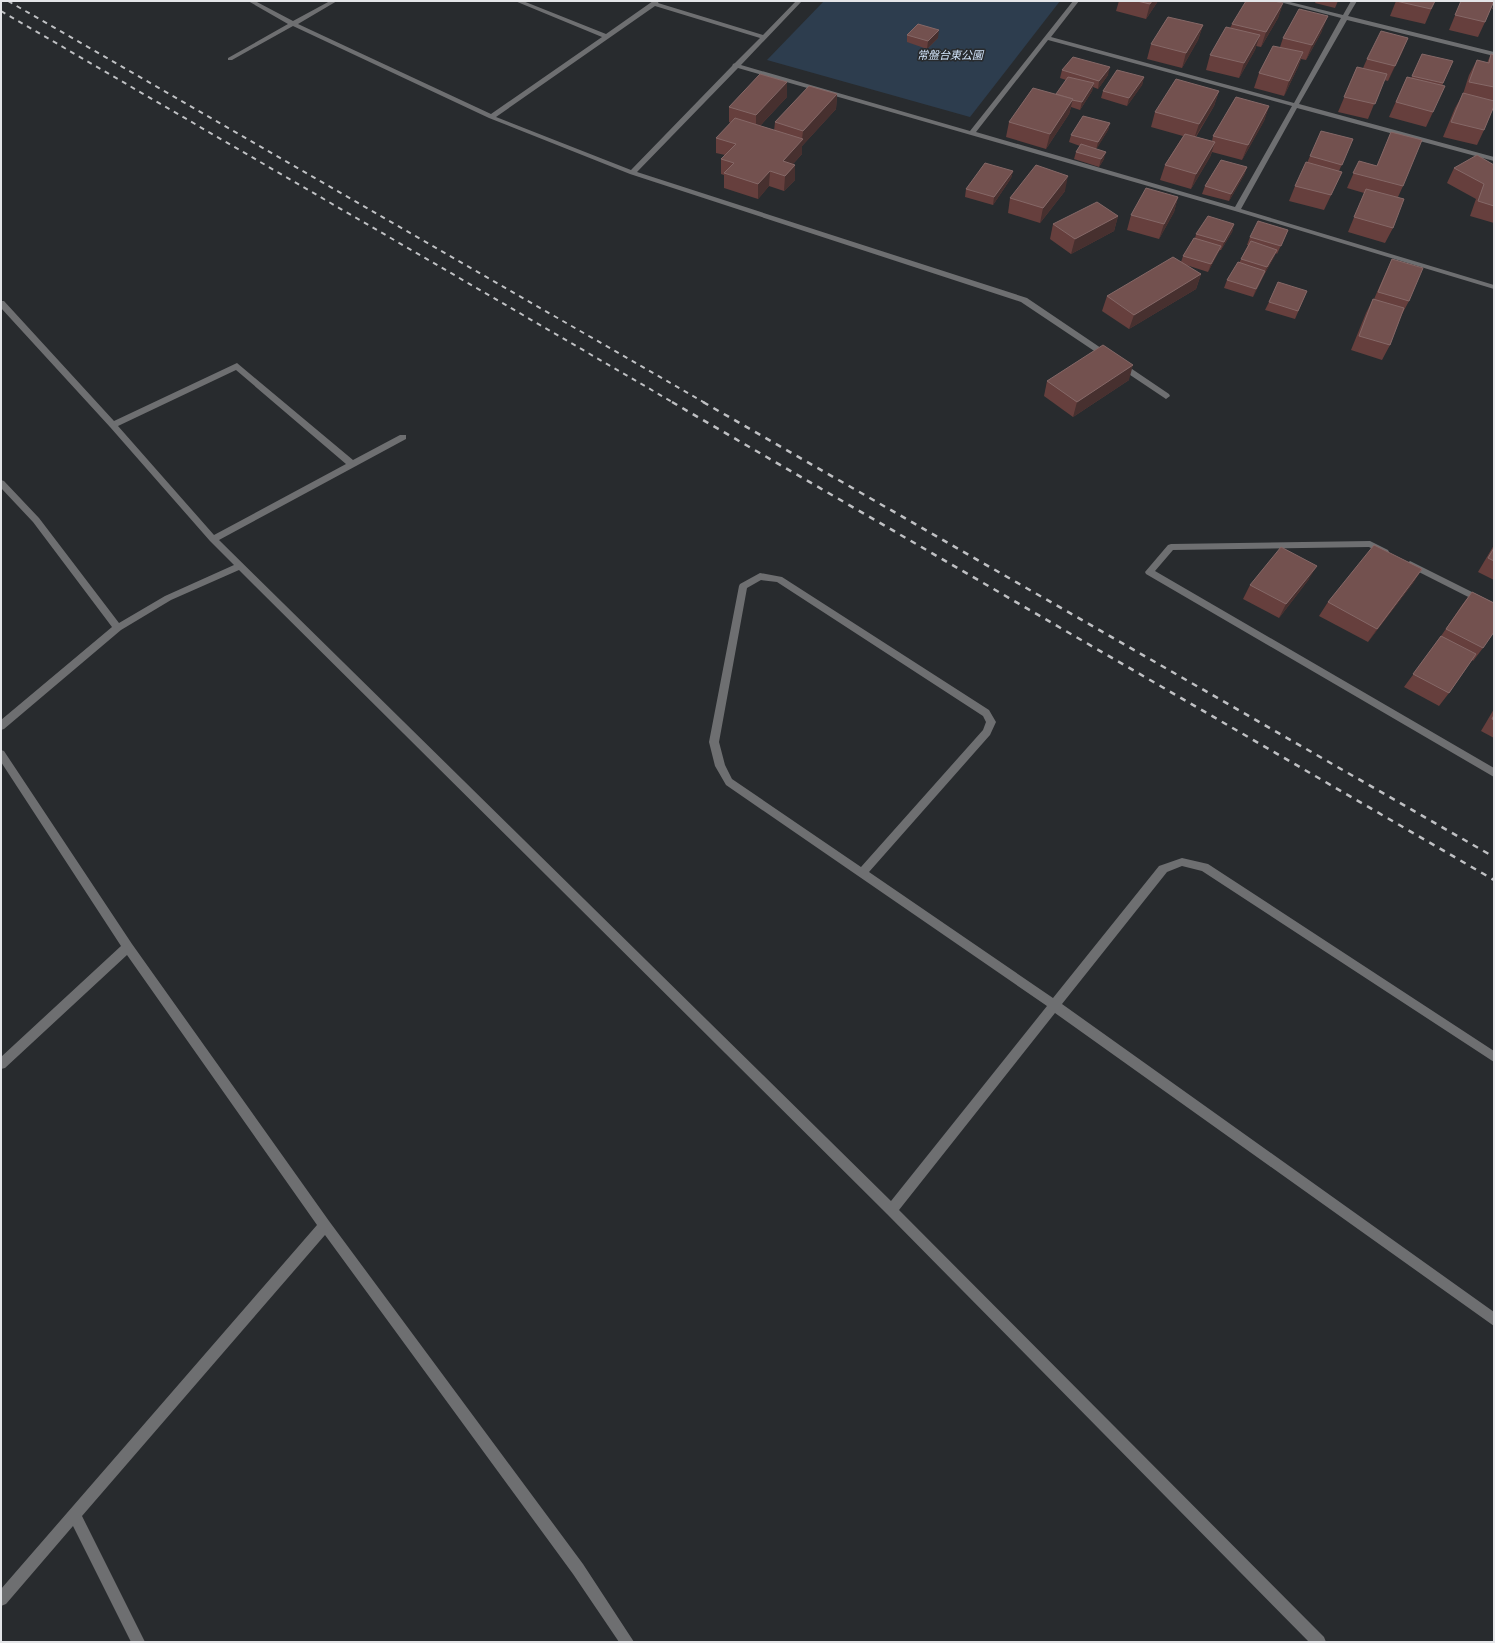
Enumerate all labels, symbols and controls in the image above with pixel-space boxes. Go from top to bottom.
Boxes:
park label: 常盤台東公園 [917,48,985,62]

